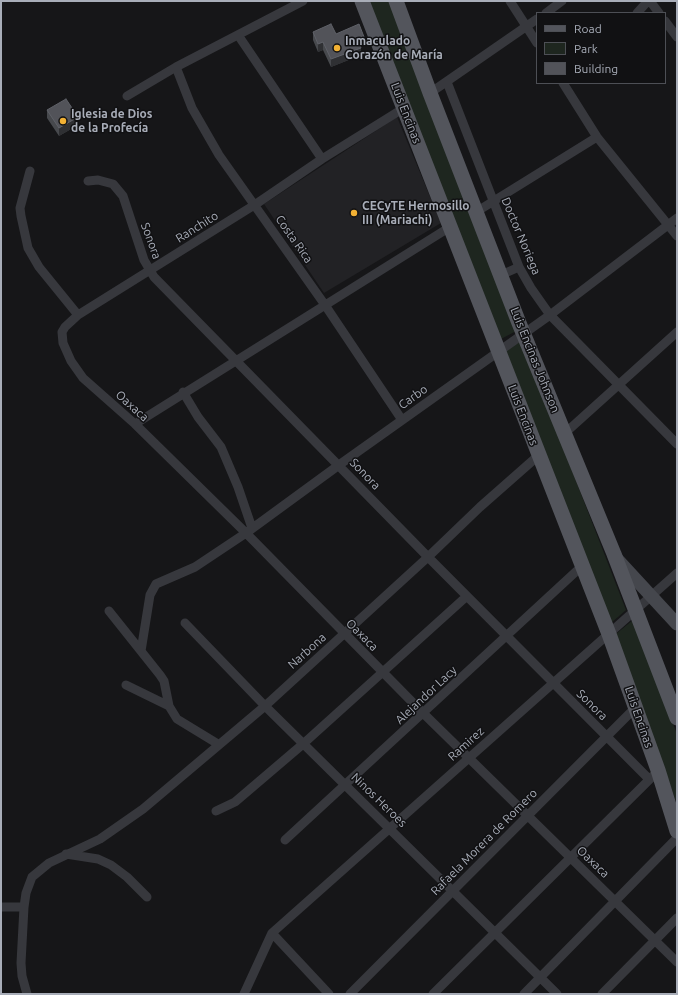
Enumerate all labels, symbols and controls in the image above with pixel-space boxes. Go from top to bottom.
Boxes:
legend [536,12,666,84]
text: Road [574,22,602,35]
place label: Inmaculado Corazón de María [345,34,443,62]
text: Park [574,42,598,55]
marker: Inmaculado Corazón de María [332,43,342,53]
text: Building [574,62,618,75]
street label: Luis Encinas [388,80,424,146]
place label: Iglesia de Dios de la Profecía [71,107,153,135]
marker: Iglesia de Dios de la Profecía [58,116,68,126]
street label: Doctor Noriega [498,195,544,277]
place label: CECyTE Hermosillo III (Mariachi) [362,199,470,227]
street label: Ranchito [173,208,221,246]
marker: CECyTE Hermosillo III (Mariachi) [349,208,359,218]
street label: Costa Rica [272,212,316,266]
street label: Sonora [138,221,164,261]
street label: Luis Encinas Johnson [507,305,563,415]
street label: Carbo [396,382,430,412]
street label: Luis Encinas [505,382,541,448]
street label: Oaxaca [113,387,151,425]
street label: Sonora [347,455,383,493]
street label: Oaxaca [343,616,381,654]
street label: Narbona [285,630,329,672]
street label: Alejandor Lacy [392,663,460,727]
street label: Luis Encinas [622,684,656,750]
street label: Sonora [574,687,610,723]
street label: Ramirez [445,724,487,764]
street label: Ninos Heroes [348,770,410,830]
street label: Rafaela Morera de Romero [428,786,540,898]
street label: Oaxaca [574,843,612,881]

